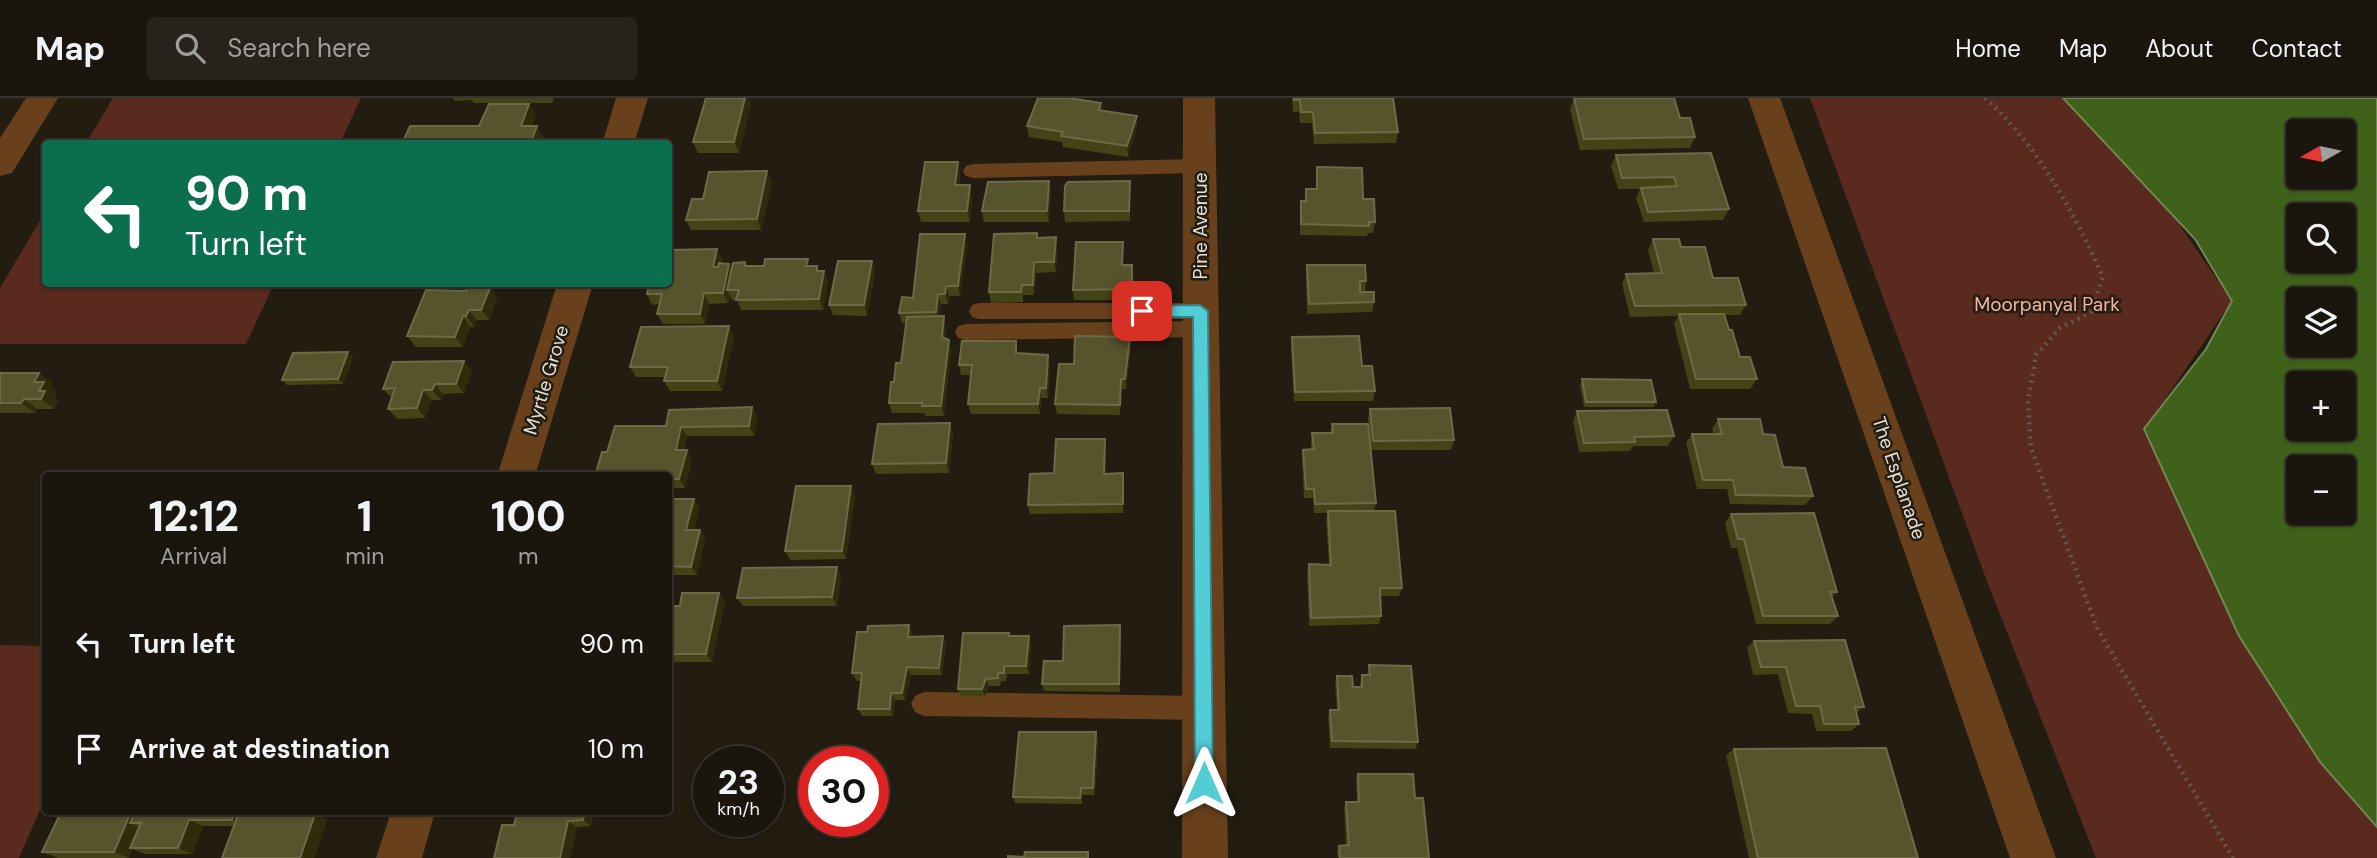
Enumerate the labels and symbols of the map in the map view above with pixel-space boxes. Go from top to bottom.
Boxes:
north arrow [2286,119,2356,189]
street label: Pine Avenue [1188,173,1213,279]
pin [1112,281,1172,341]
park label: Moorpanyal Park [1974,292,2120,317]
street label: Myrtle Grove [517,322,575,438]
street label: The Esplanade [1866,413,1932,543]
speed limit sign: 30 [798,746,889,837]
position arrow [1167,746,1241,820]

